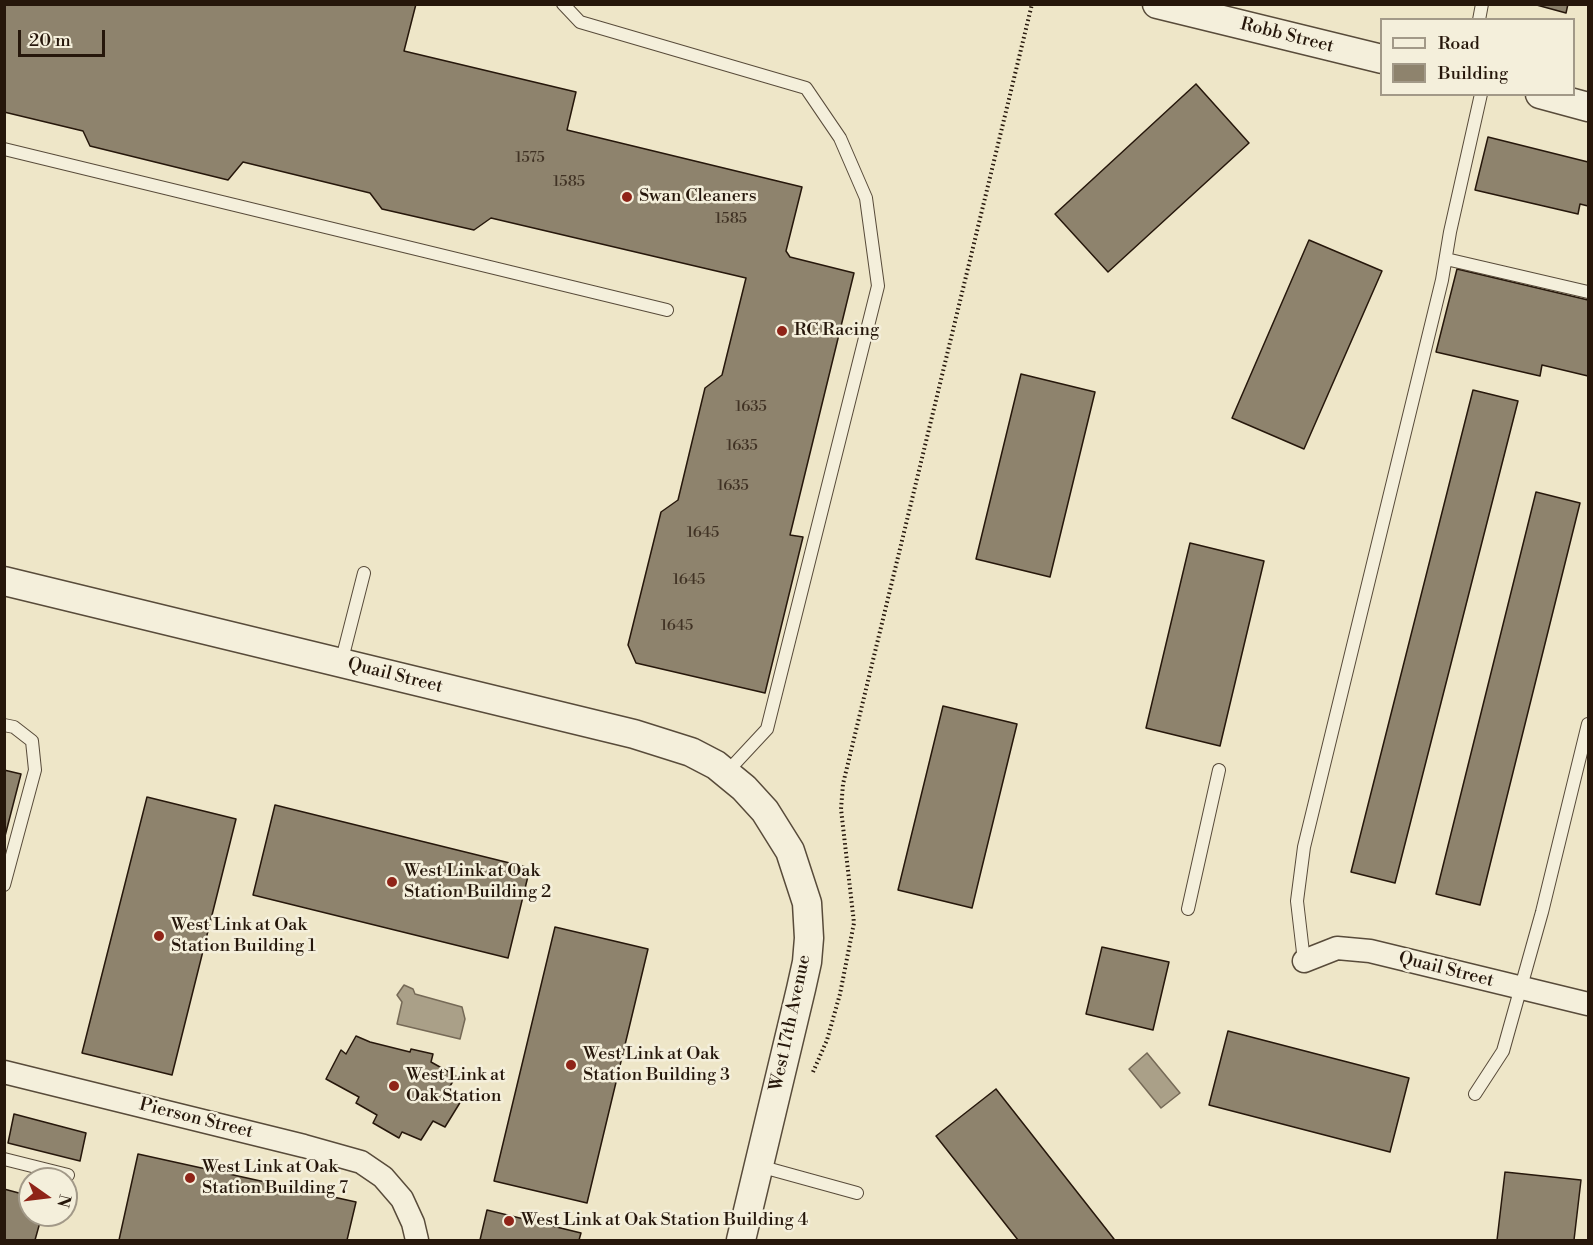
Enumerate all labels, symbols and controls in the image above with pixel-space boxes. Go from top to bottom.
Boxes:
street label: Robb Street [1238,14,1336,58]
scale bar [21,18,108,56]
legend [1380,18,1575,96]
text: 20 m [29,29,71,52]
text: Road [1438,32,1480,55]
text: Building [1438,62,1508,85]
house number: 1575 [515,149,545,167]
house number: 1585 [553,173,585,191]
place label: Swan Cleaners [639,186,757,208]
marker: Swan Cleaners [620,190,634,204]
house number: 1585 [715,210,747,228]
place label: RC Racing [794,320,879,342]
marker: RC Racing [775,324,789,338]
house number: 1635 [735,398,767,416]
house number: 1635 [726,437,758,455]
house number: 1635 [717,477,749,495]
house number: 1645 [687,524,719,542]
house number: 1645 [673,571,705,589]
house number: 1645 [661,617,693,635]
street label: Quail Street [345,654,445,698]
place label: West Link at Oak Station Building 2 [404,861,551,904]
marker: West Link at Oak Station Building 2 [385,875,399,889]
place label: West Link at Oak Station Building 1 [171,915,316,958]
marker: West Link at Oak Station Building 1 [152,929,166,943]
street label: Quail Street [1396,948,1496,992]
street label: West 17th Avenue [766,953,816,1093]
place label: West Link at Oak Station Building 3 [583,1044,730,1086]
marker: West Link at Oak Station Building 3 [564,1058,578,1072]
place label: West Link at Oak Station [406,1065,506,1108]
marker: West Link at Oak Station [387,1079,401,1093]
street label: Pierson Street [137,1094,255,1144]
place label: West Link at Oak Station Building 7 [202,1157,348,1200]
north arrow [18,1167,78,1227]
marker: West Link at Oak Station Building 7 [183,1171,197,1185]
text: N [52,1192,75,1209]
place label: West Link at Oak Station Building 4 [521,1210,808,1232]
marker: West Link at Oak Station Building 4 [502,1214,516,1228]

